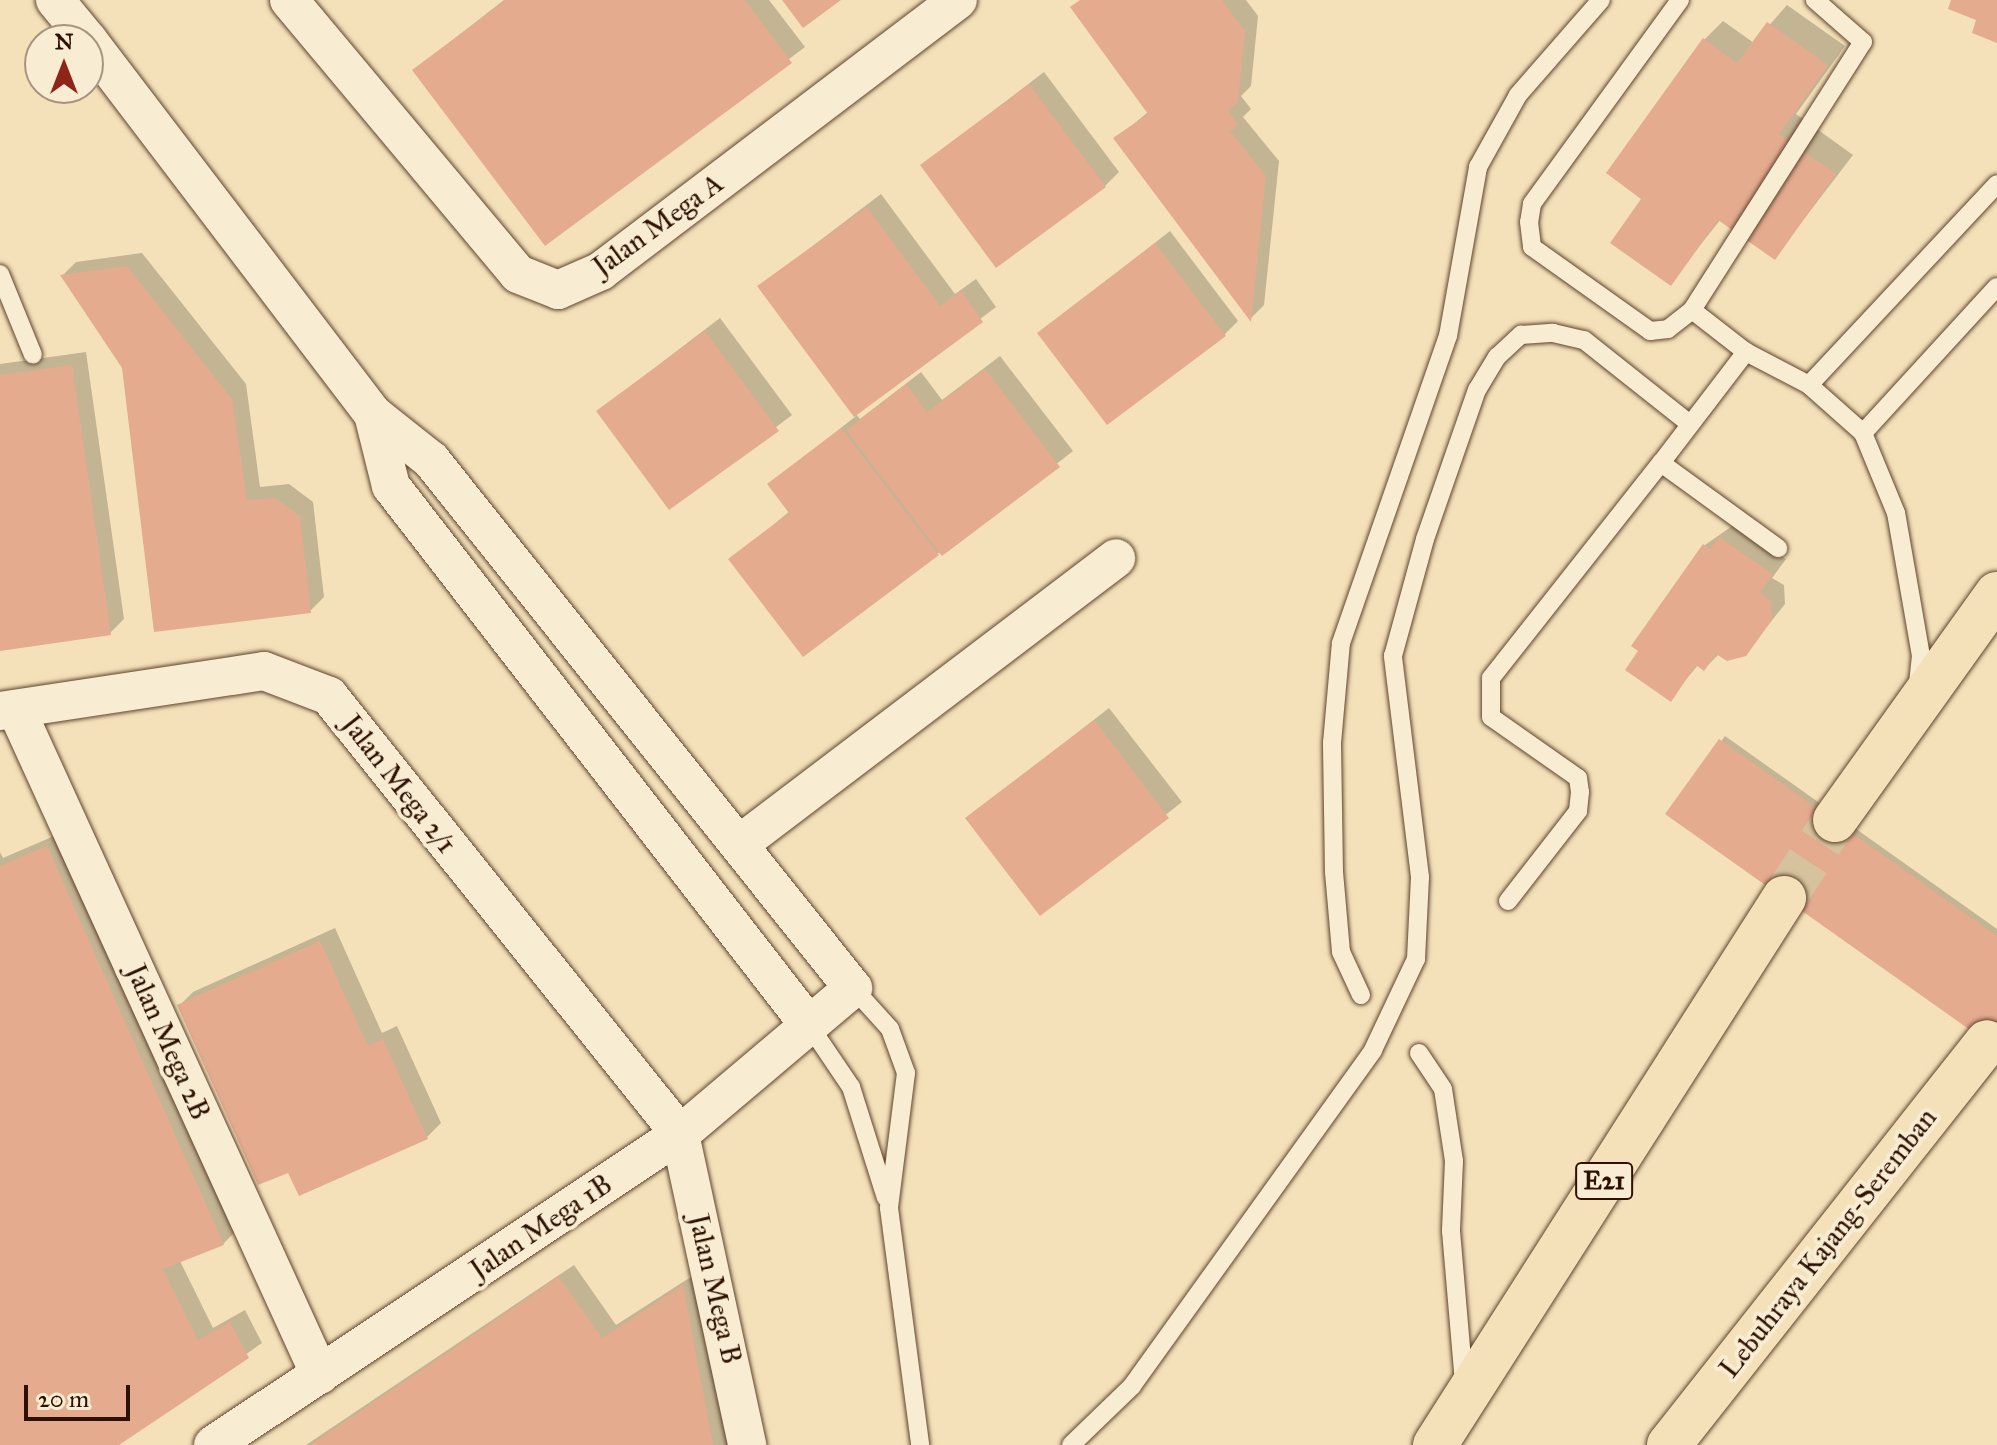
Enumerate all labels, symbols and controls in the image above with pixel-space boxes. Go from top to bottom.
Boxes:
north arrow [24,24,104,104]
text: N [55,28,73,55]
street label: Jalan Mega A [586,166,730,284]
street label: Jalan Mega 2/1 [334,708,464,860]
street label: Jalan Mega 2B [119,959,217,1125]
street label: Lebuhraya Kajang-Seremban [1712,1101,1944,1385]
road number: E21 [1574,1159,1634,1203]
street label: Jalan Mega 1B [464,1167,618,1287]
street label: Jalan Mega B [681,1211,749,1367]
scale bar [28,1369,134,1419]
text: 20 m [38,1384,89,1414]

